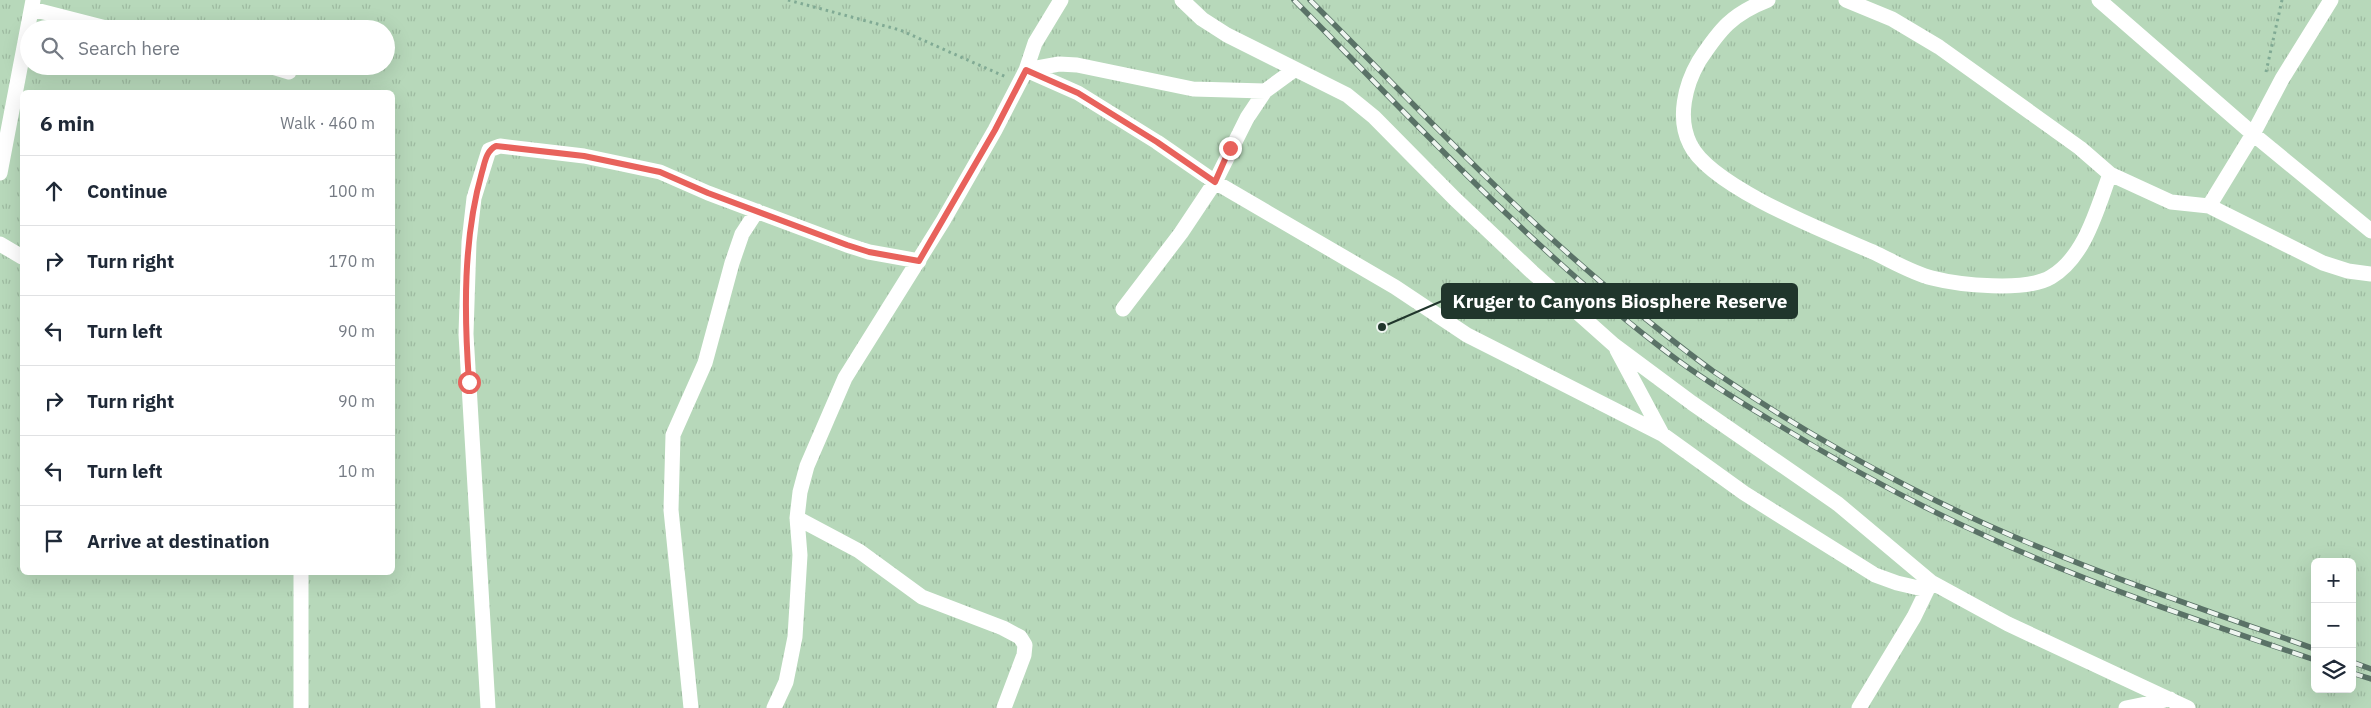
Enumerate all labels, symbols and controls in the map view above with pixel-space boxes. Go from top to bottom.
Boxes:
search box [20,20,395,75]
icon: search [38,34,66,62]
text: Search here [78,36,180,60]
text: 6 min [40,109,95,137]
text: Walk · 460 m [280,113,375,133]
route end [1219,137,1242,160]
icon: ahead [40,177,68,205]
text: Continue [87,179,167,203]
text: 100 m [328,181,375,201]
icon: right [40,247,68,275]
text: Turn right [87,249,174,273]
text: 170 m [328,251,375,271]
callout: Kruger to Canyons Biosphere Reserve [1442,284,1797,318]
text: Kruger to Canyons Biosphere Reserve [1453,289,1787,313]
icon: left [40,317,68,345]
text: Turn left [87,319,163,343]
text: 90 m [338,321,375,341]
route start [458,371,481,394]
icon: right [40,387,68,415]
text: Turn right [87,389,174,413]
text: 90 m [338,391,375,411]
icon: left [40,457,68,485]
text: Turn left [87,459,163,483]
text: 10 m [338,461,375,481]
icon: arrive [40,527,68,555]
text: Arrive at destination [87,529,270,553]
map controls [2311,558,2356,693]
button: + [2311,558,2356,603]
button: − [2311,603,2356,648]
button: layers [2311,648,2356,693]

